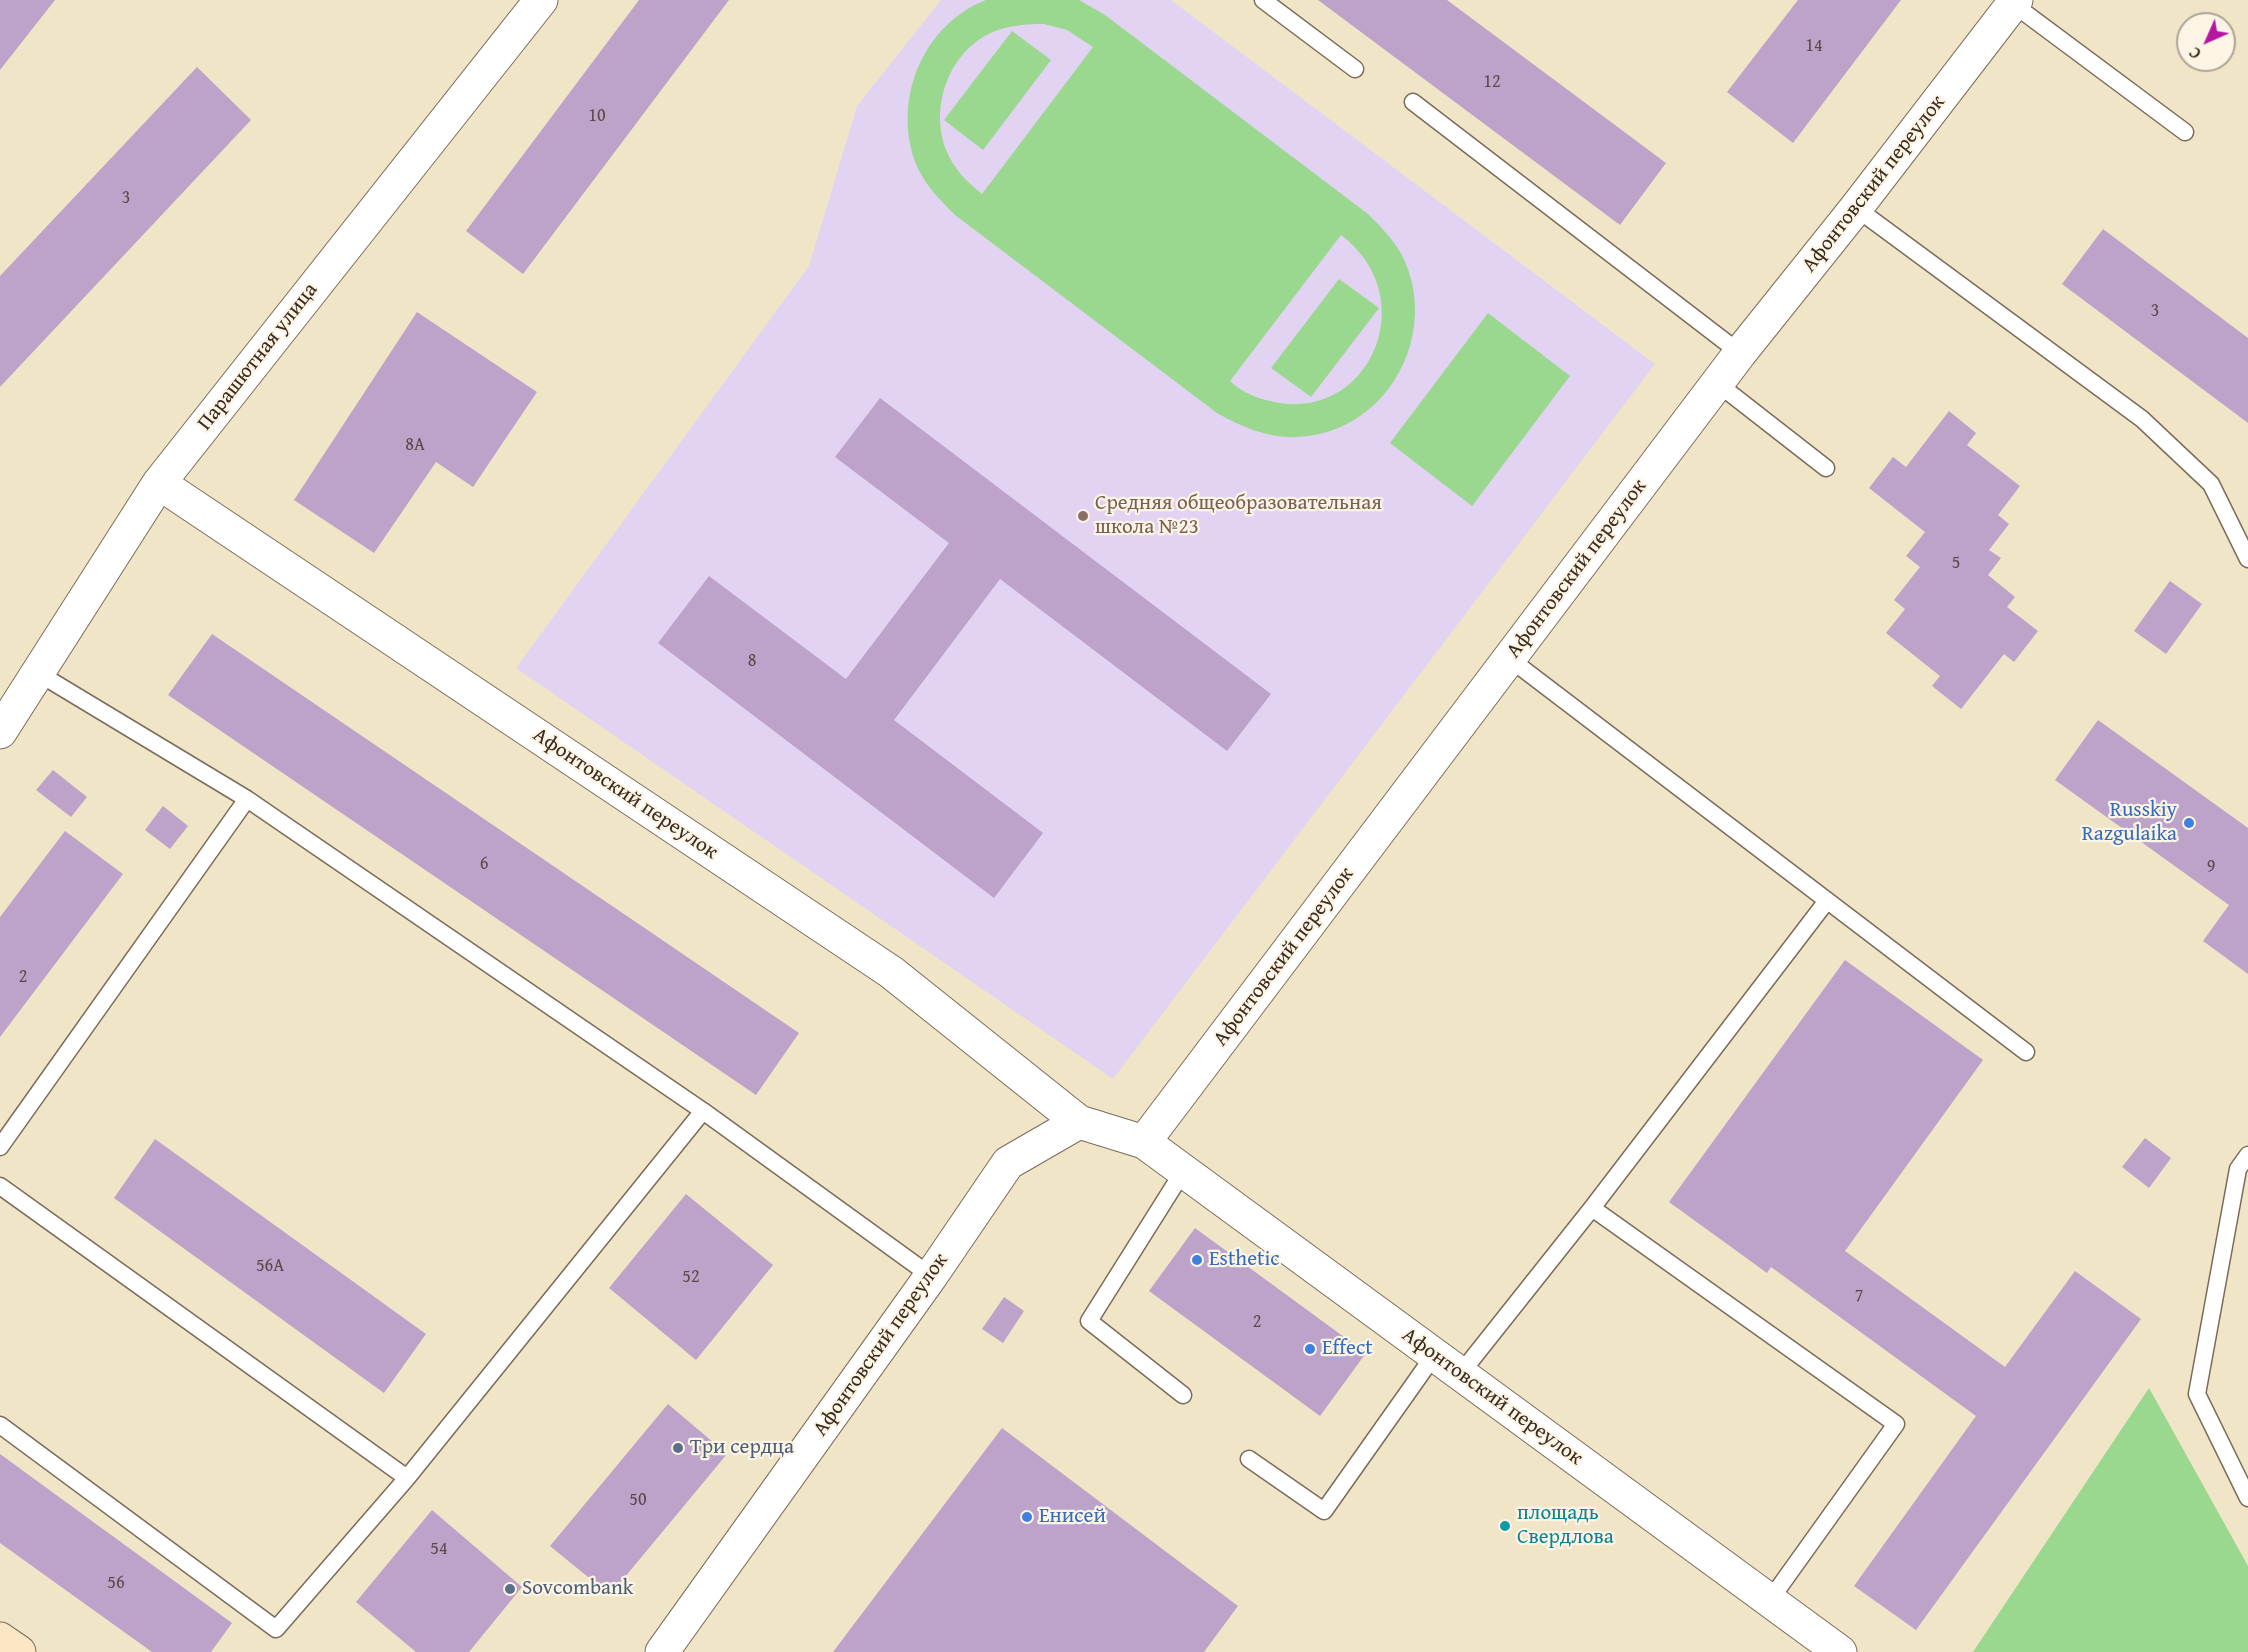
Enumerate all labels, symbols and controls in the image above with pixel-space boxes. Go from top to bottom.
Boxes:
north arrow [2176,12,2236,72]
house number: 14 [1805,35,1823,57]
text: С [2183,42,2206,65]
house number: 12 [1483,71,1501,93]
street label: Афонтовский переулок [1797,91,1951,277]
house number: 10 [588,105,606,127]
house number: 3 [122,187,130,209]
street label: Парашютная улица [193,278,323,436]
house number: 3 [2151,300,2159,322]
house number: 8А [405,434,425,456]
street label: Афонтовский переулок [1501,475,1653,663]
place label: Средняя общеобразовательная школа №23 [1095,491,1382,541]
marker: Средняя общеобразовательная школа №23 [1076,509,1090,523]
house number: 5 [1952,552,1960,574]
house number: 8 [748,650,756,672]
street label: Афонтовский переулок [528,723,722,865]
place label: Russkiy Razgulaika [2082,798,2177,848]
marker: Russkiy Razgulaika [2182,816,2196,830]
house number: 6 [480,853,488,875]
house number: 9 [2207,856,2215,878]
street label: Афонтовский переулок [1208,863,1360,1051]
house number: 2 [19,966,27,988]
place label: Esthetic [1209,1247,1280,1273]
street label: Афонтовский переулок [808,1249,954,1441]
marker: Esthetic [1190,1253,1204,1267]
house number: 56А [256,1255,284,1277]
house number: 52 [682,1266,700,1288]
house number: 7 [1855,1285,1863,1307]
house number: 2 [1253,1311,1261,1333]
street label: Афонтовский переулок [1397,1323,1587,1471]
place label: Effect [1322,1336,1373,1362]
marker: Effect [1303,1342,1317,1356]
place label: Три сердца [690,1435,794,1461]
marker: Три сердца [671,1441,685,1455]
house number: 50 [629,1489,647,1511]
place label: площадь Свердлова [1517,1501,1614,1551]
place label: Енисей [1039,1504,1106,1530]
marker: Енисей [1020,1510,1034,1524]
marker: площадь Свердлова [1498,1519,1512,1533]
house number: 54 [430,1538,448,1560]
house number: 56 [107,1572,125,1594]
place label: Sovcombank [522,1576,633,1602]
marker: Sovcombank [503,1582,517,1596]

